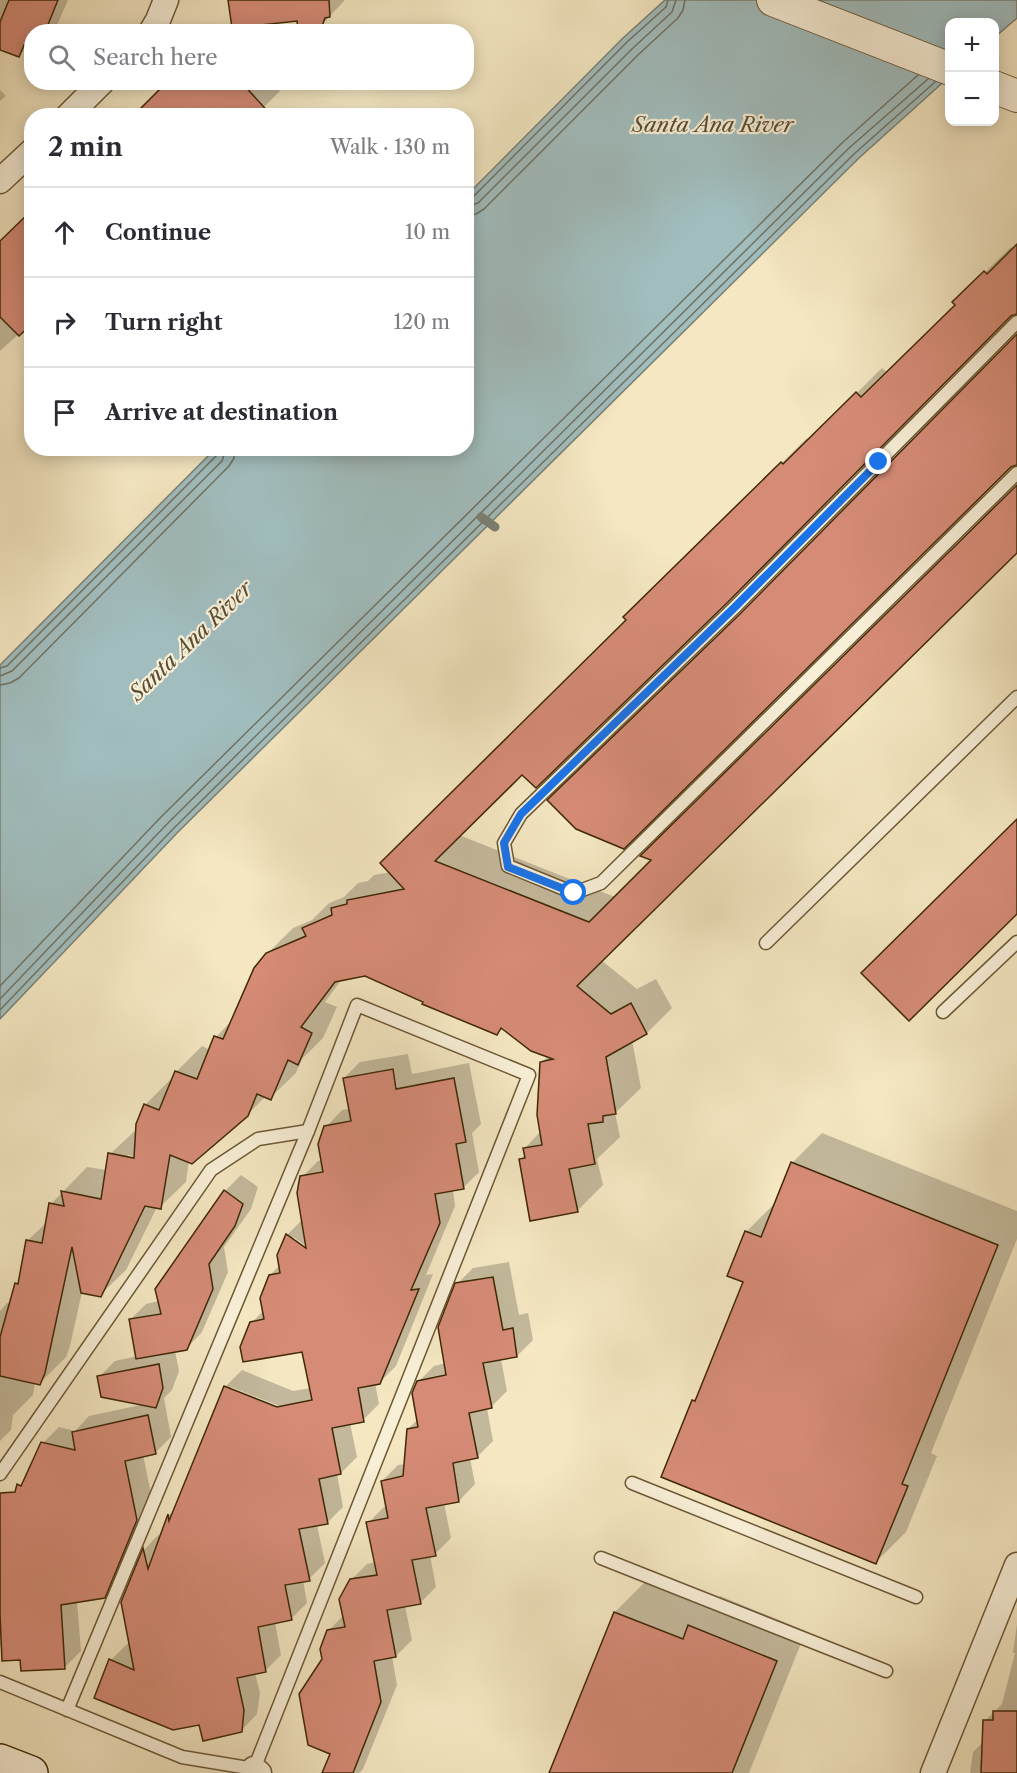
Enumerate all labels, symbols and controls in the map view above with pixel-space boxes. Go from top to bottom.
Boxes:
map controls [945,18,999,126]
button: + [945,18,999,72]
search box [24,24,474,90]
icon: search [45,41,78,74]
text: Search here [93,44,218,71]
button: − [945,72,999,126]
water label: Santa Ana River [630,112,795,137]
text: 2 min [48,131,123,163]
text: Walk · 130 m [330,135,450,159]
icon: ahead [48,216,81,249]
text: Continue [105,219,211,246]
text: 10 m [405,220,450,244]
icon: right [48,306,81,339]
text: Turn right [105,309,223,336]
text: 120 m [393,310,450,334]
icon: arrive [48,396,81,429]
text: Arrive at destination [105,399,338,426]
route end [865,448,891,474]
water label: Santa Ana River [122,575,258,707]
route start [560,879,586,905]

